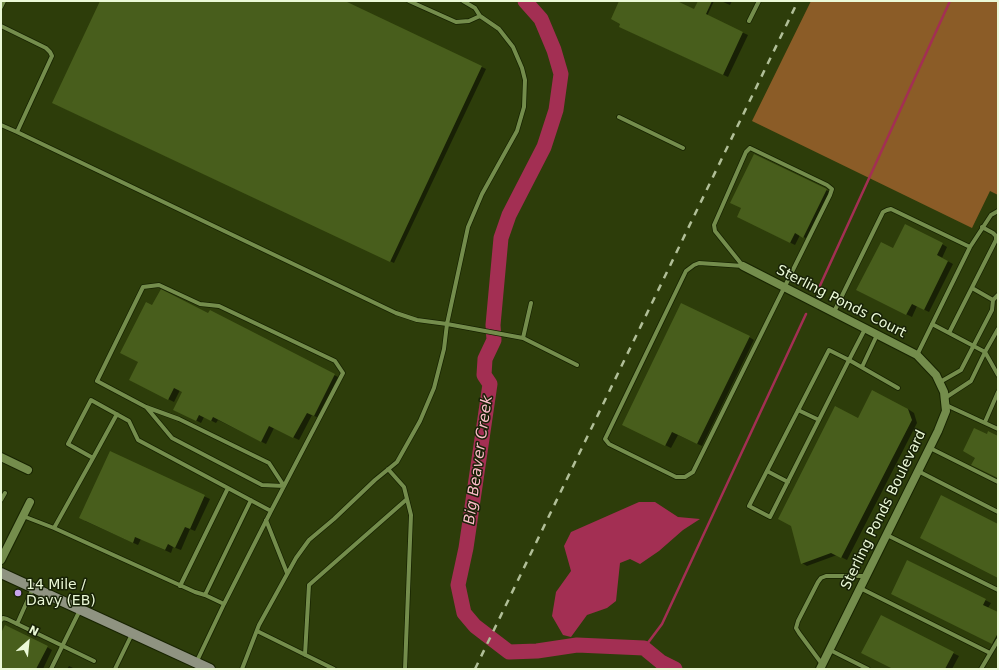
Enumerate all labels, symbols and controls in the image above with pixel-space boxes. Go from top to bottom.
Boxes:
street label: Sterling Ponds Court [773,262,909,342]
water label: Big Beaver Creek [461,394,497,526]
street label: Sterling Ponds Boulevard [838,427,930,593]
place label: 14 Mile / Davy (EB) [26,577,96,610]
marker: 14 Mile / Davy (EB) [13,588,23,598]
north arrow [8,622,48,662]
text: N [27,623,41,639]

